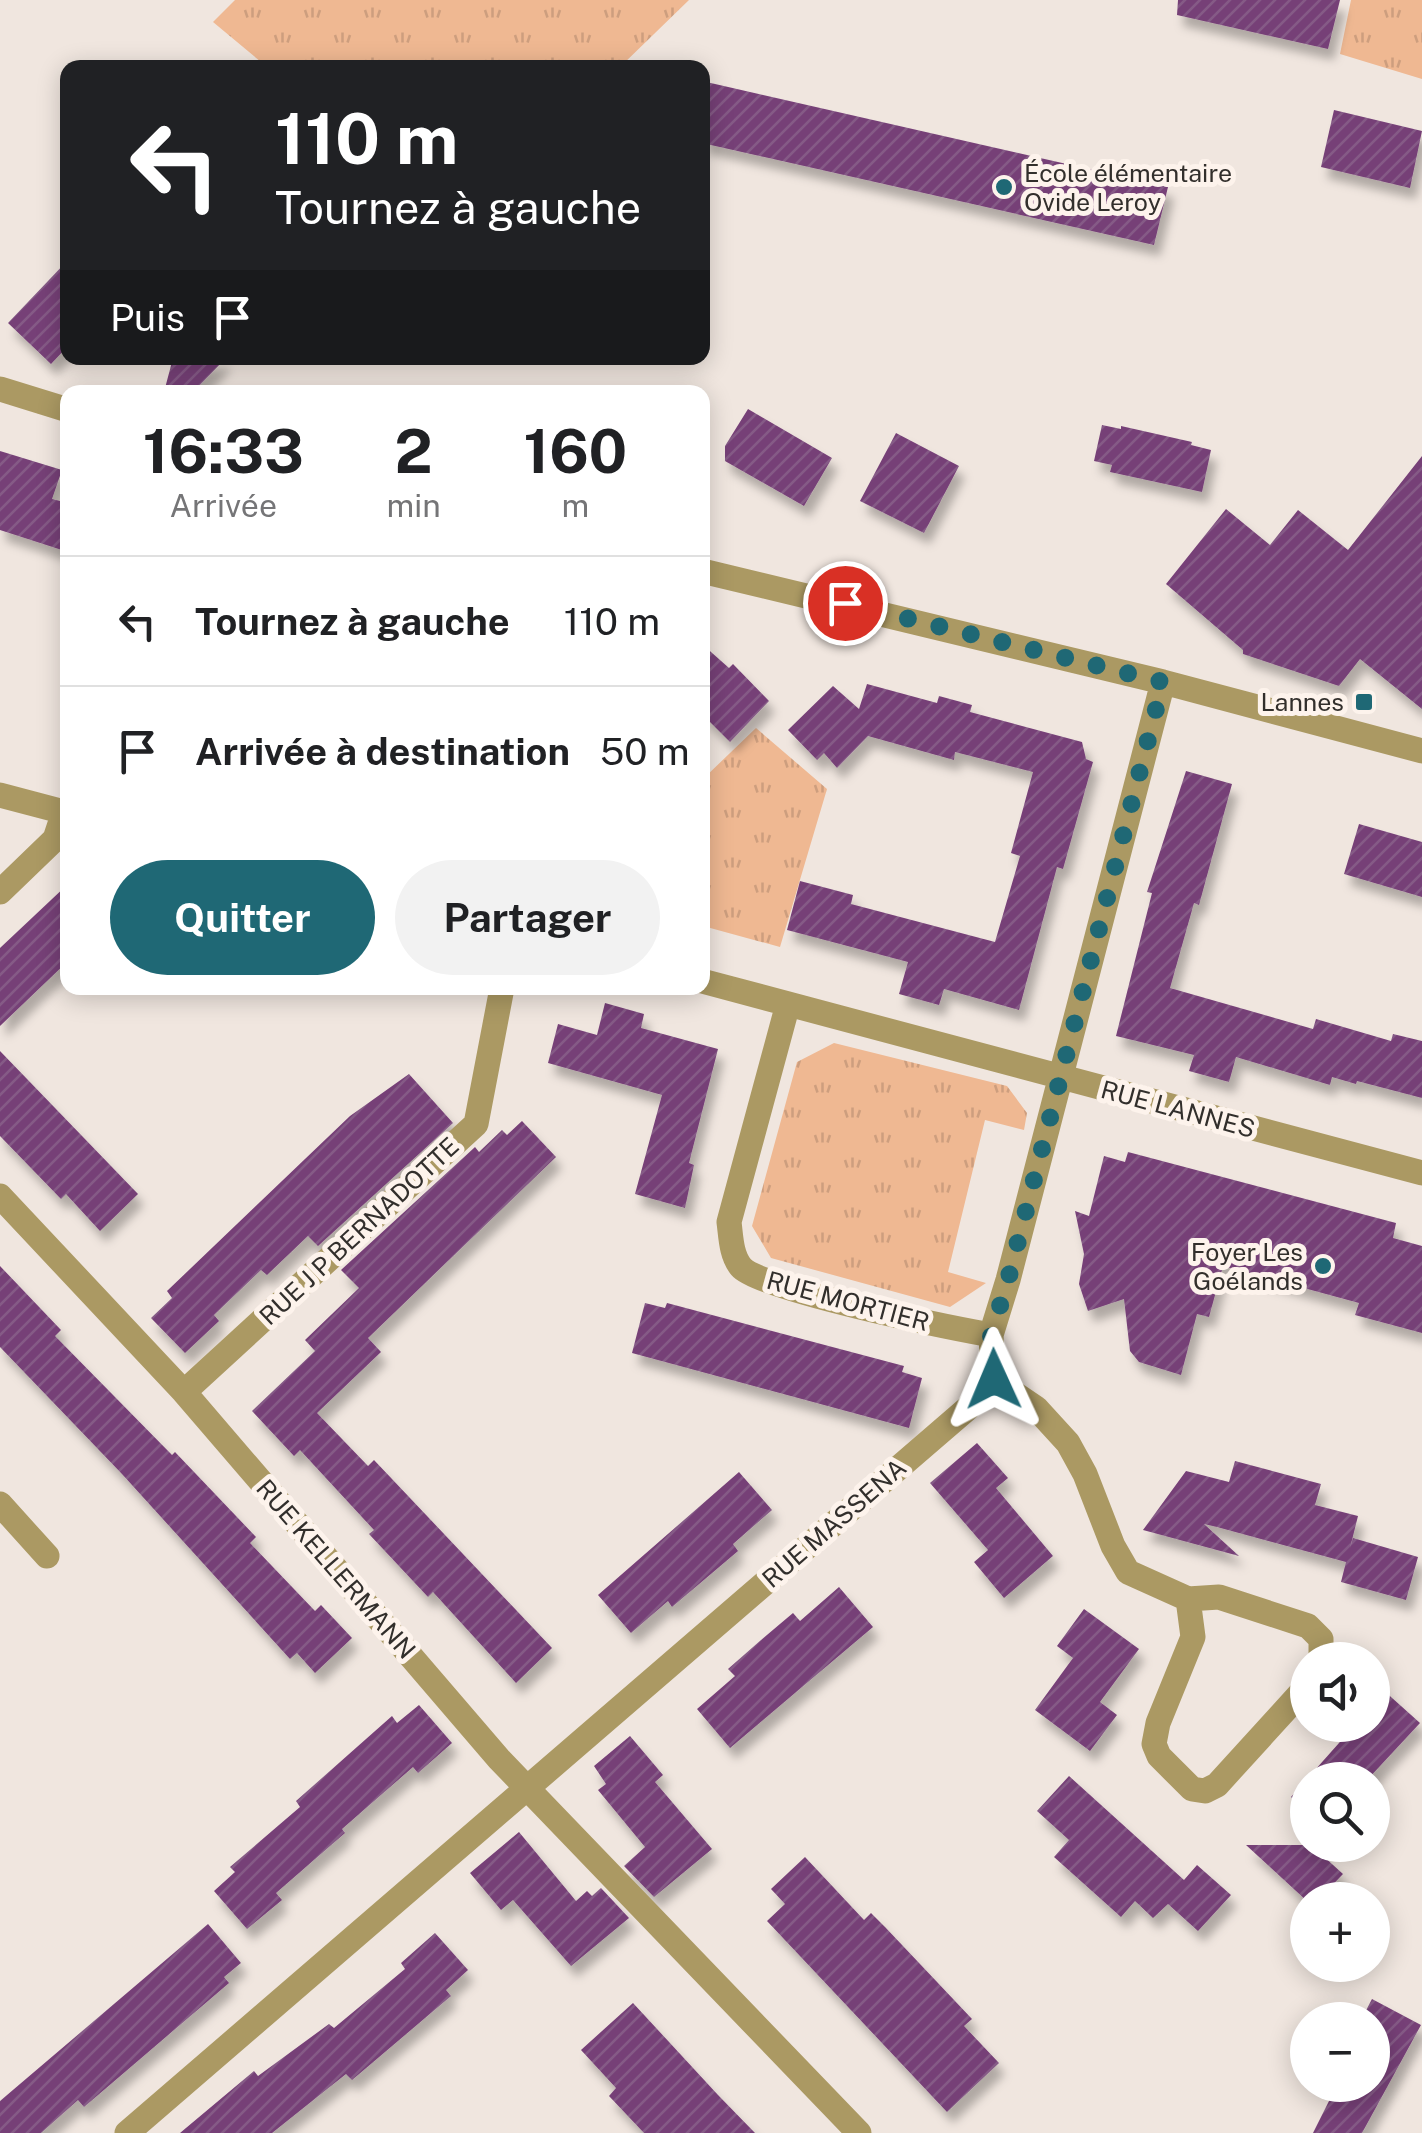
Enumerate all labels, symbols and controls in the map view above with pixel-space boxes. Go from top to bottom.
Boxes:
text: 110 m [275,97,459,180]
icon: left [110,100,240,230]
place label: École élémentaire Ovide Leroy [1024,158,1232,217]
marker: École élémentaire Ovide Leroy [993,176,1015,198]
text: Tournez à gauche [275,181,641,234]
icon: arrive [205,290,260,345]
text: Puis [110,295,185,340]
text: 16:33 [143,416,304,487]
text: 2 [395,416,433,487]
text: 160 [523,416,627,487]
text: Arrivée [169,487,277,524]
text: min [387,487,441,524]
text: m [562,487,589,524]
pin [803,561,888,646]
icon: arrive [818,576,873,631]
icon: left [110,594,165,649]
text: Tournez à gauche [195,599,510,644]
text: 110 m [564,599,660,644]
place label: Lannes [1261,687,1344,717]
marker: Lannes [1353,691,1375,713]
icon: arrive [110,724,165,779]
text: Arrivée à destination [195,729,570,774]
text: 50 m [600,729,690,774]
button: Quitter [110,860,375,975]
button: Partager [395,860,660,975]
street label: RUE LANNES [1098,1074,1258,1144]
street label: RUE J P BERNADOTTE [253,1131,465,1331]
place label: Foyer Les Goélands [1191,1237,1303,1296]
marker: Foyer Les Goélands [1312,1255,1334,1277]
street label: RUE MORTIER [763,1265,933,1337]
position arrow [942,1327,1046,1431]
street label: RUE MASSENA [756,1452,912,1594]
street label: RUE KELLERMANN [250,1473,422,1665]
map controls [1290,1642,1390,2102]
button: sound [1290,1642,1390,1742]
button: search [1290,1762,1390,1862]
button: + [1290,1882,1390,1982]
button: − [1290,2002,1390,2102]

